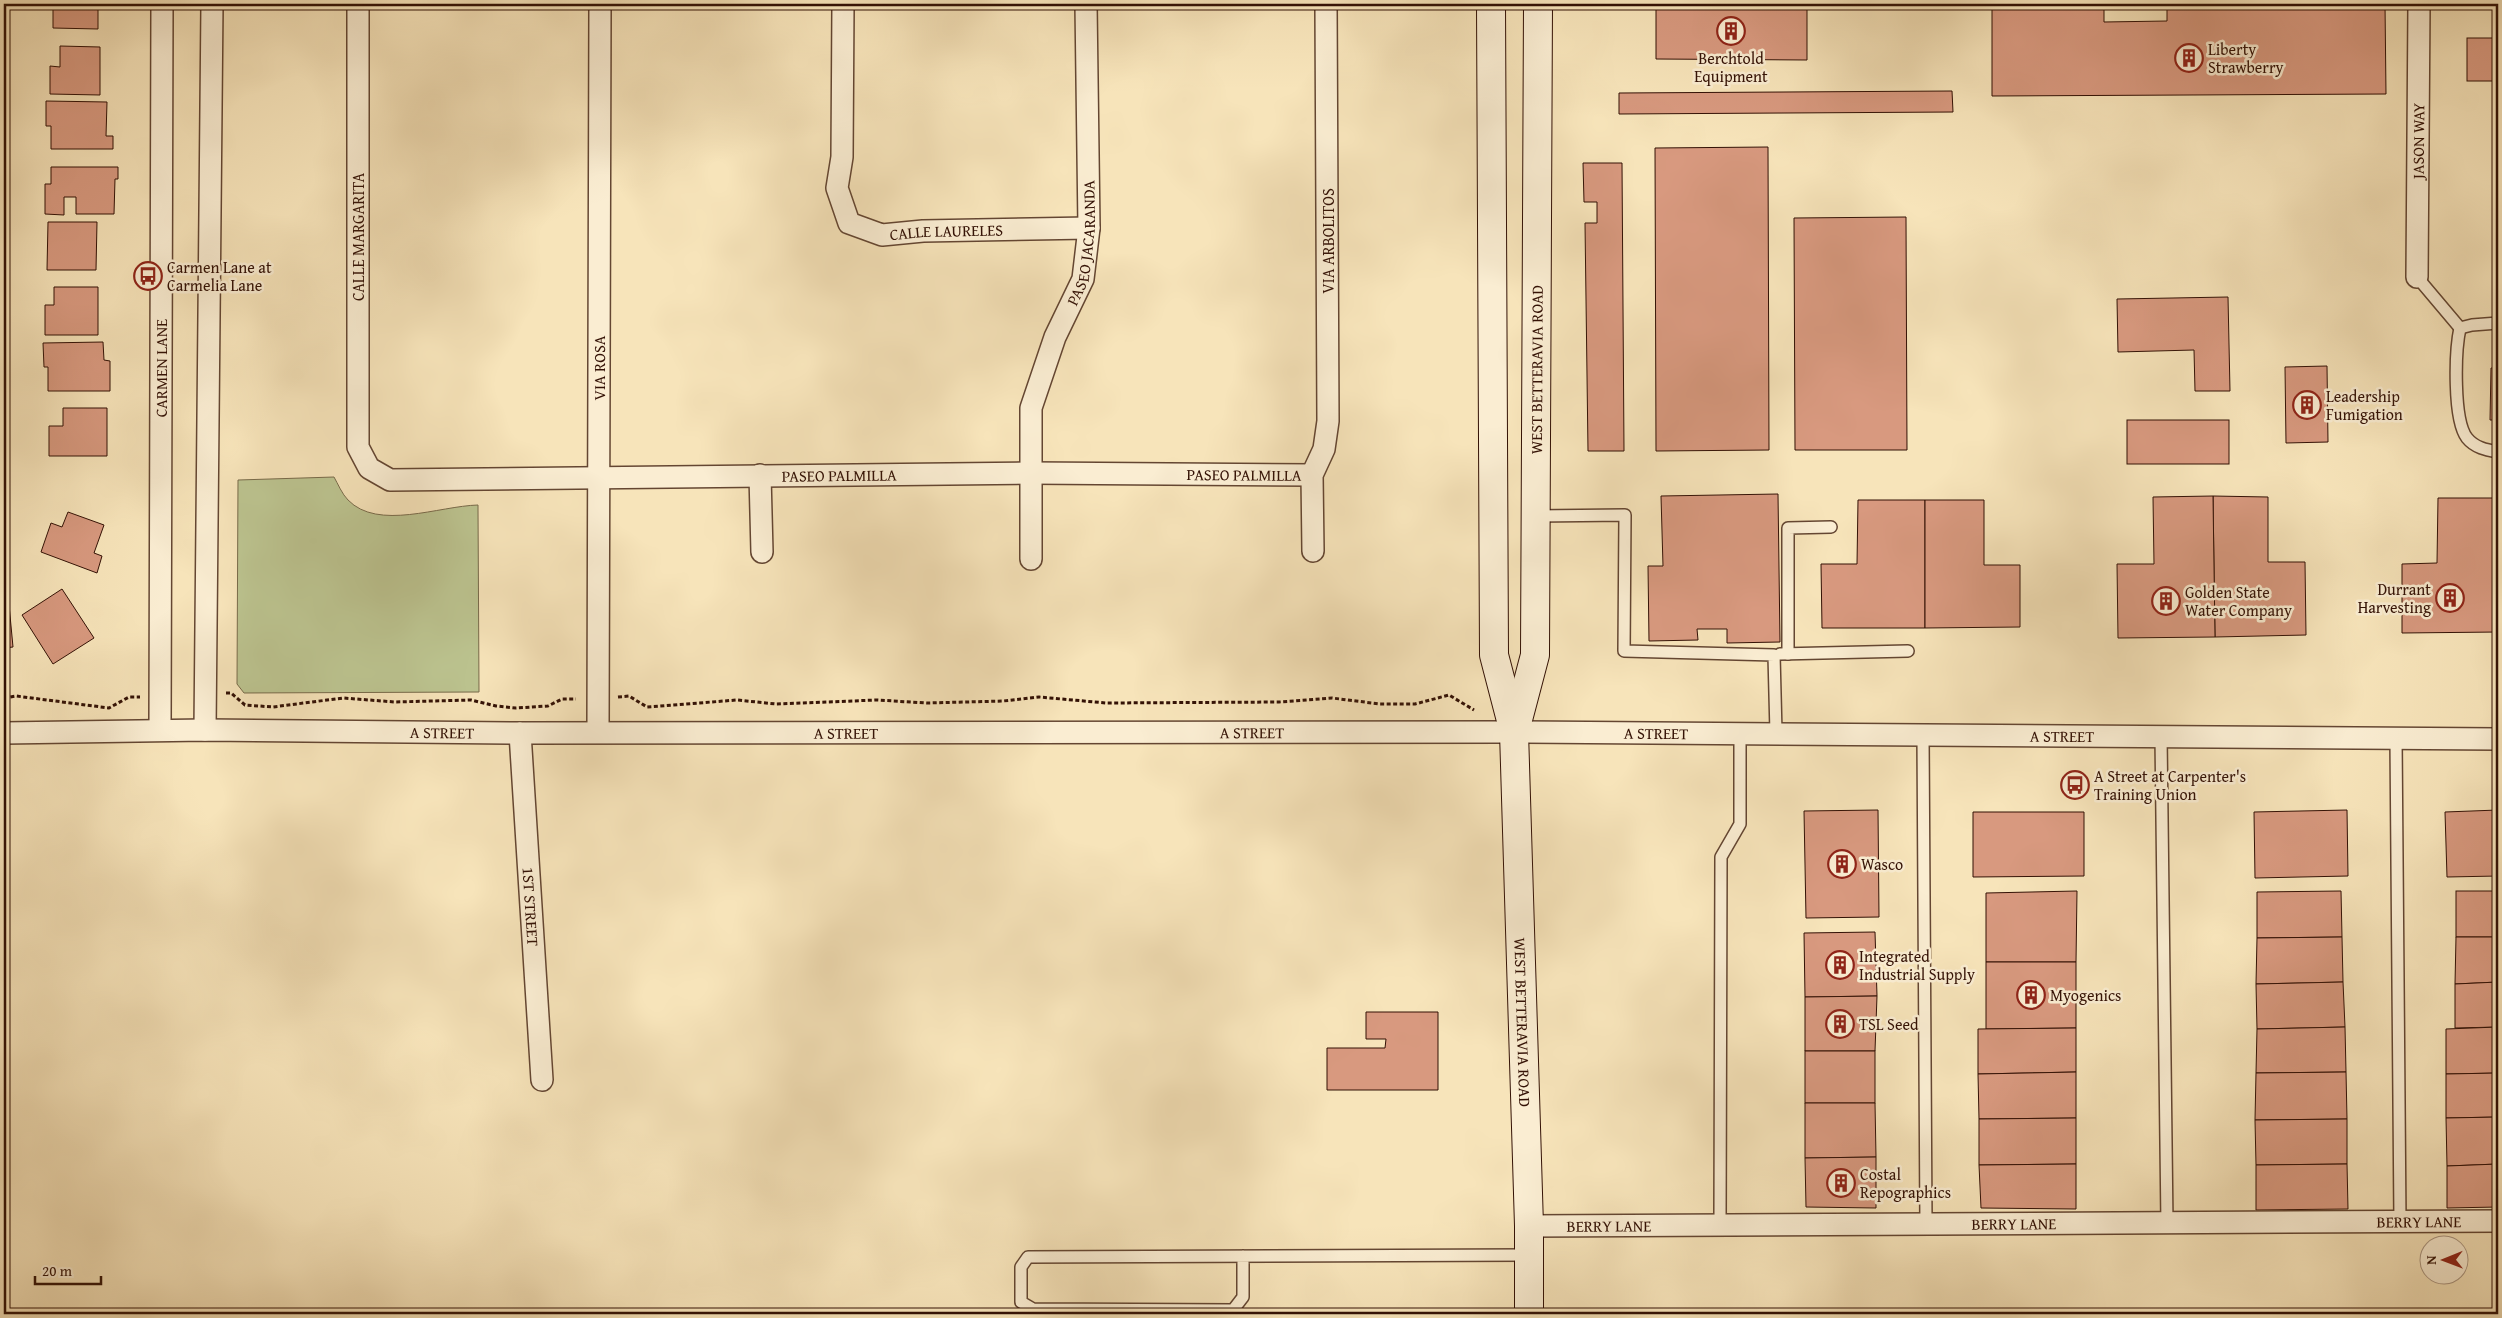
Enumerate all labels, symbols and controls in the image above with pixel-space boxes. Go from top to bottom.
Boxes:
building icon: Berchtold Equipment [1716,16,1746,46]
place label: Liberty Strawberry [2208,37,2284,79]
building icon: Liberty Strawberry [2174,43,2204,73]
place label: Berchtold Equipment [1694,46,1768,88]
street label: JASON WAY [2406,102,2430,181]
street label: CALLE MARGARITA [346,173,370,301]
street label: PASEO JACARANDA [1060,180,1101,309]
street label: VIA ARBOLITOS [1316,188,1340,294]
street label: CALLE LAURELES [888,218,1003,246]
place label: Carmen Lane at Carmelia Lane [167,255,272,297]
bus stop icon: Carmen Lane at Carmelia Lane [133,261,163,291]
street label: WEST BETTERAVIA ROAD [1524,285,1549,454]
street label: CARMEN LANE [149,319,173,417]
street label: VIA ROSA [587,335,611,401]
place label: Leadership Fumigation [2326,384,2403,426]
building icon: Leadership Fumigation [2292,390,2322,420]
street label: PASEO PALMILLA [781,462,897,488]
street label: PASEO PALMILLA [1186,462,1302,487]
place label: Durrant Harvesting [2358,577,2431,619]
place label: Golden State Water Company [2185,580,2292,622]
building icon: Durrant Harvesting [2435,583,2465,613]
building icon: Golden State Water Company [2151,586,2181,616]
street label: A STREET [410,720,474,745]
street label: A STREET [1220,720,1284,744]
street label: A STREET [814,721,878,745]
street label: A STREET [1624,721,1688,745]
street label: A STREET [2030,724,2094,748]
place label: A Street at Carpenter's Training Union [2094,764,2246,806]
bus stop icon: A Street at Carpenter's Training Union [2060,770,2090,800]
building icon: Wasco [1827,849,1857,879]
place label: Wasco [1861,852,1903,876]
street label: 1ST STREET [517,866,545,947]
street label: WEST BETTERAVIA ROAD [1508,937,1537,1108]
place label: Integrated Industrial Supply [1859,944,1975,986]
building icon: Integrated Industrial Supply [1825,950,1855,980]
building icon: Myogenics [2016,980,2046,1010]
place label: Myogenics [2050,983,2121,1007]
building icon: TSL Seed [1825,1009,1855,1039]
place label: TSL Seed [1859,1012,1919,1036]
place label: Costal Repographics [1860,1162,1951,1204]
building icon: Costal Repographics [1826,1168,1856,1198]
street label: BERRY LANE [2377,1209,2461,1234]
street label: BERRY LANE [1972,1211,2056,1236]
street label: BERRY LANE [1567,1213,1651,1238]
north arrow [2420,1236,2470,1286]
scale bar [35,1253,101,1285]
text: N [2421,1255,2441,1265]
text: 20 m [42,1260,73,1281]

